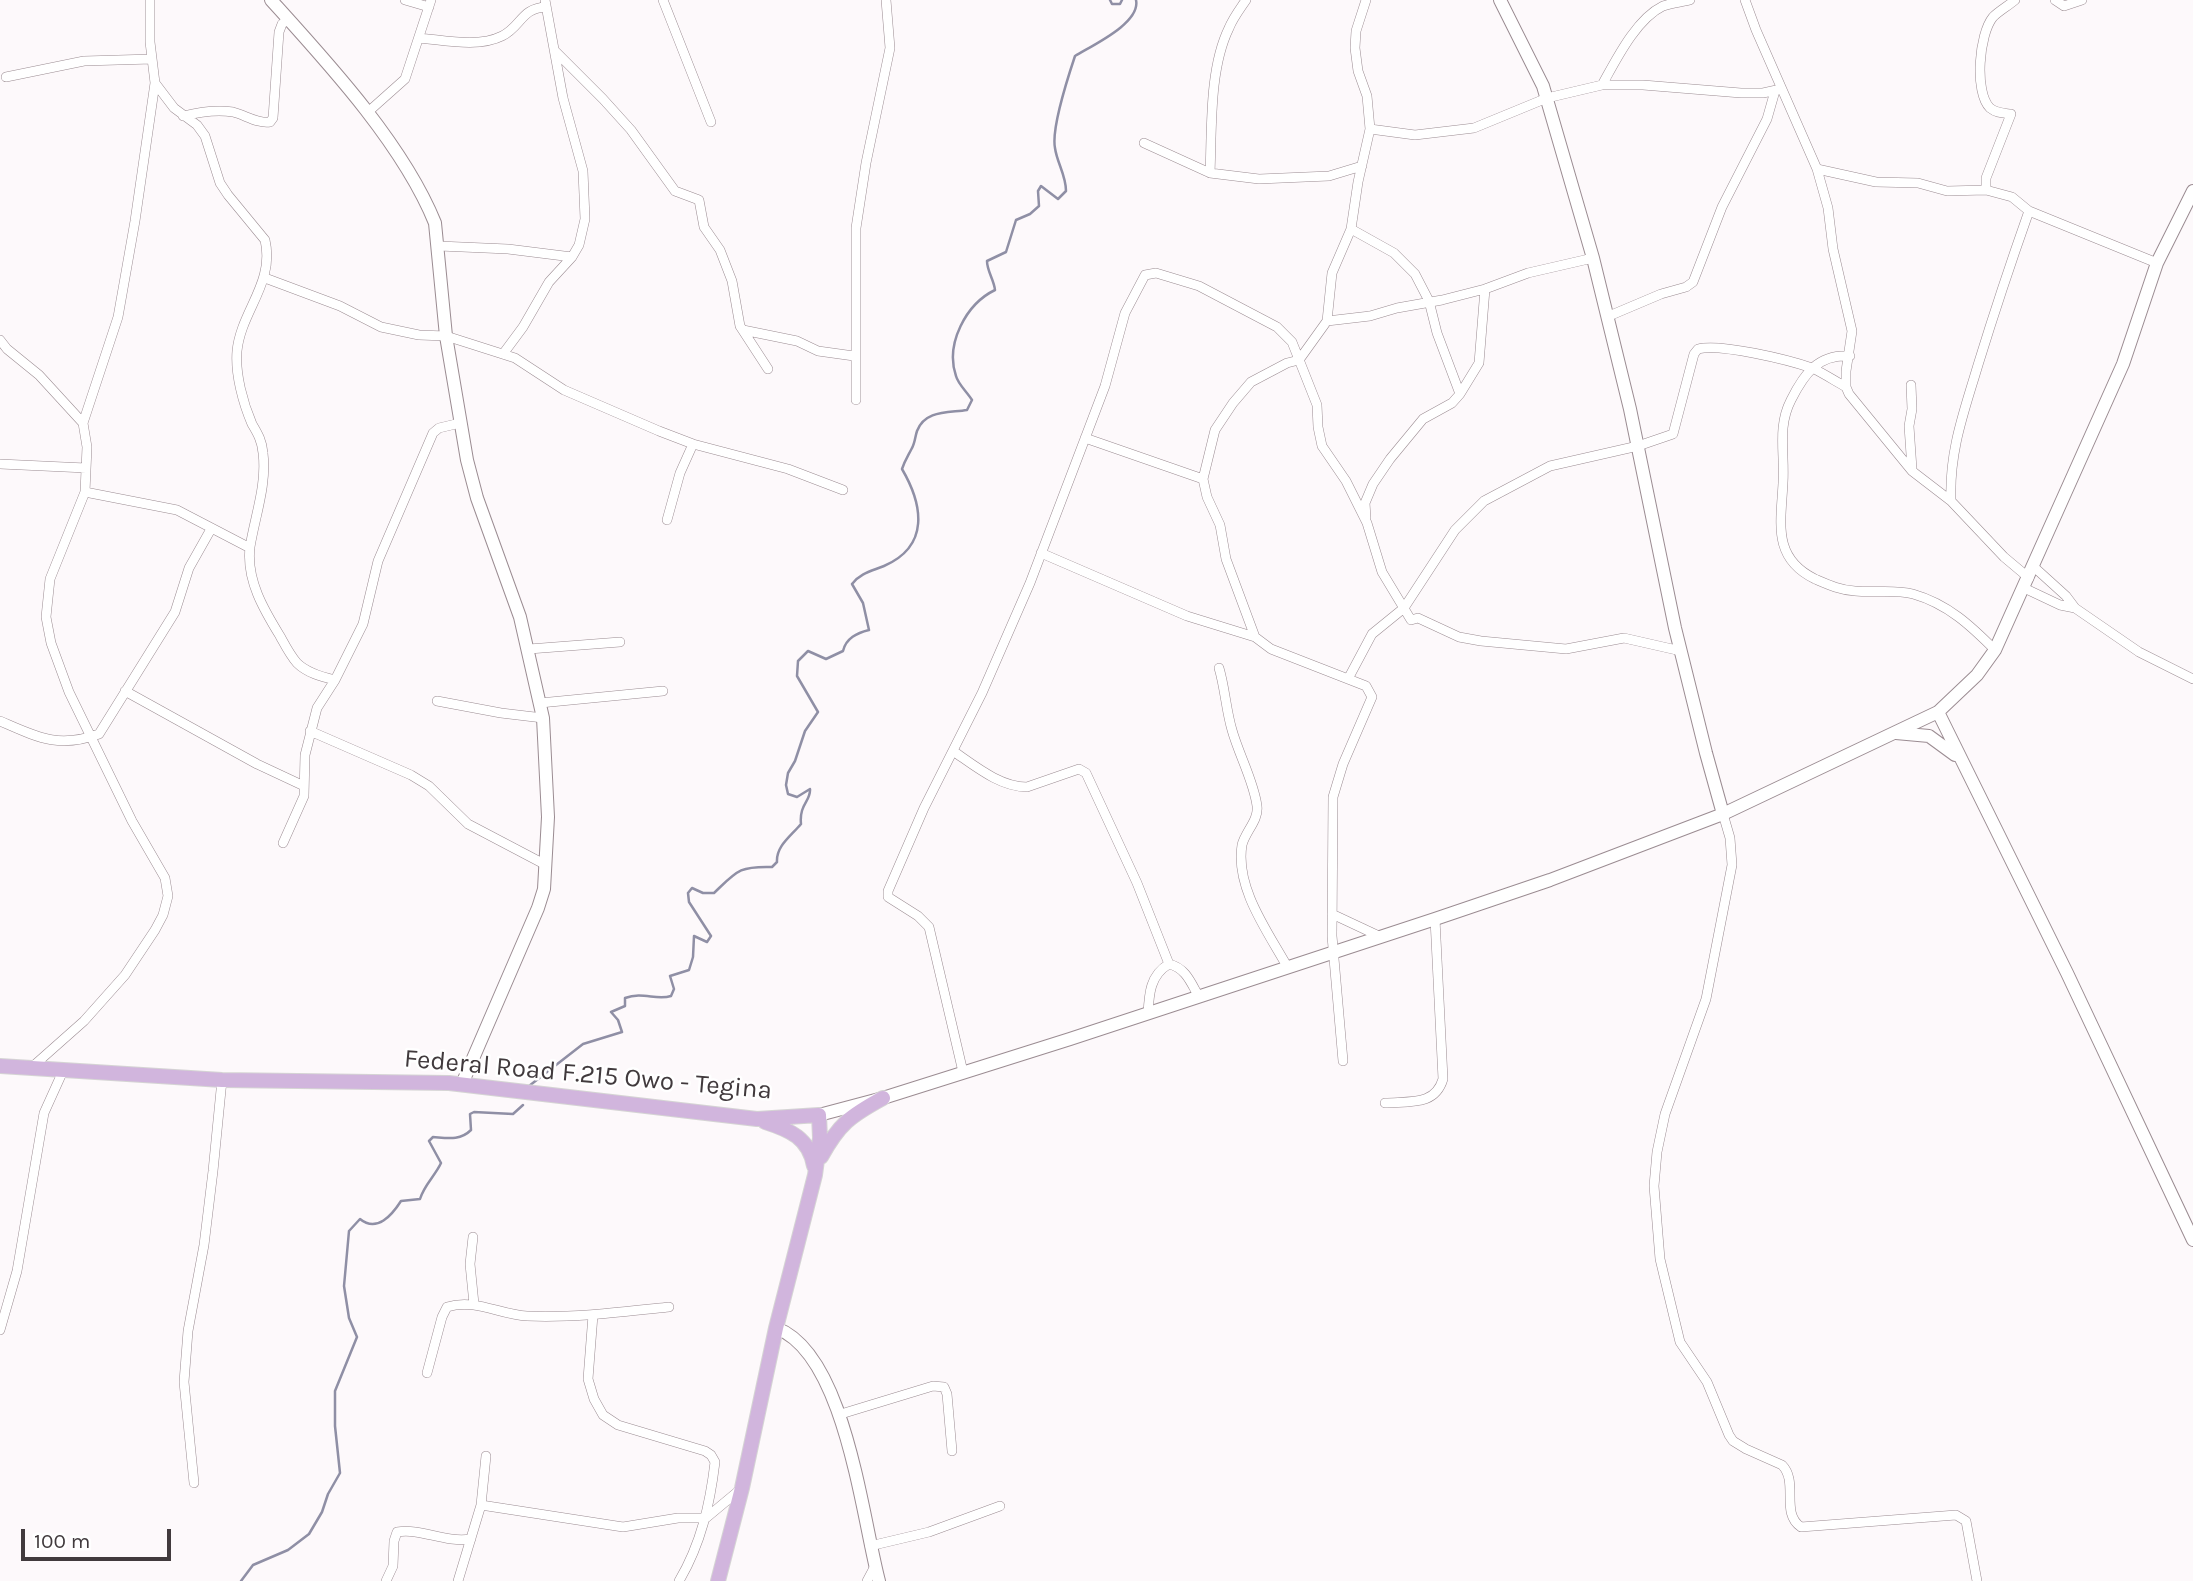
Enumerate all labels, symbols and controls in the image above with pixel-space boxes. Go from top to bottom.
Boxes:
street label: Federal Road F.215 Owo - Tegina [403,1043,773,1107]
scale bar [24,1514,175,1558]
text: 100 m [34,1529,91,1553]

